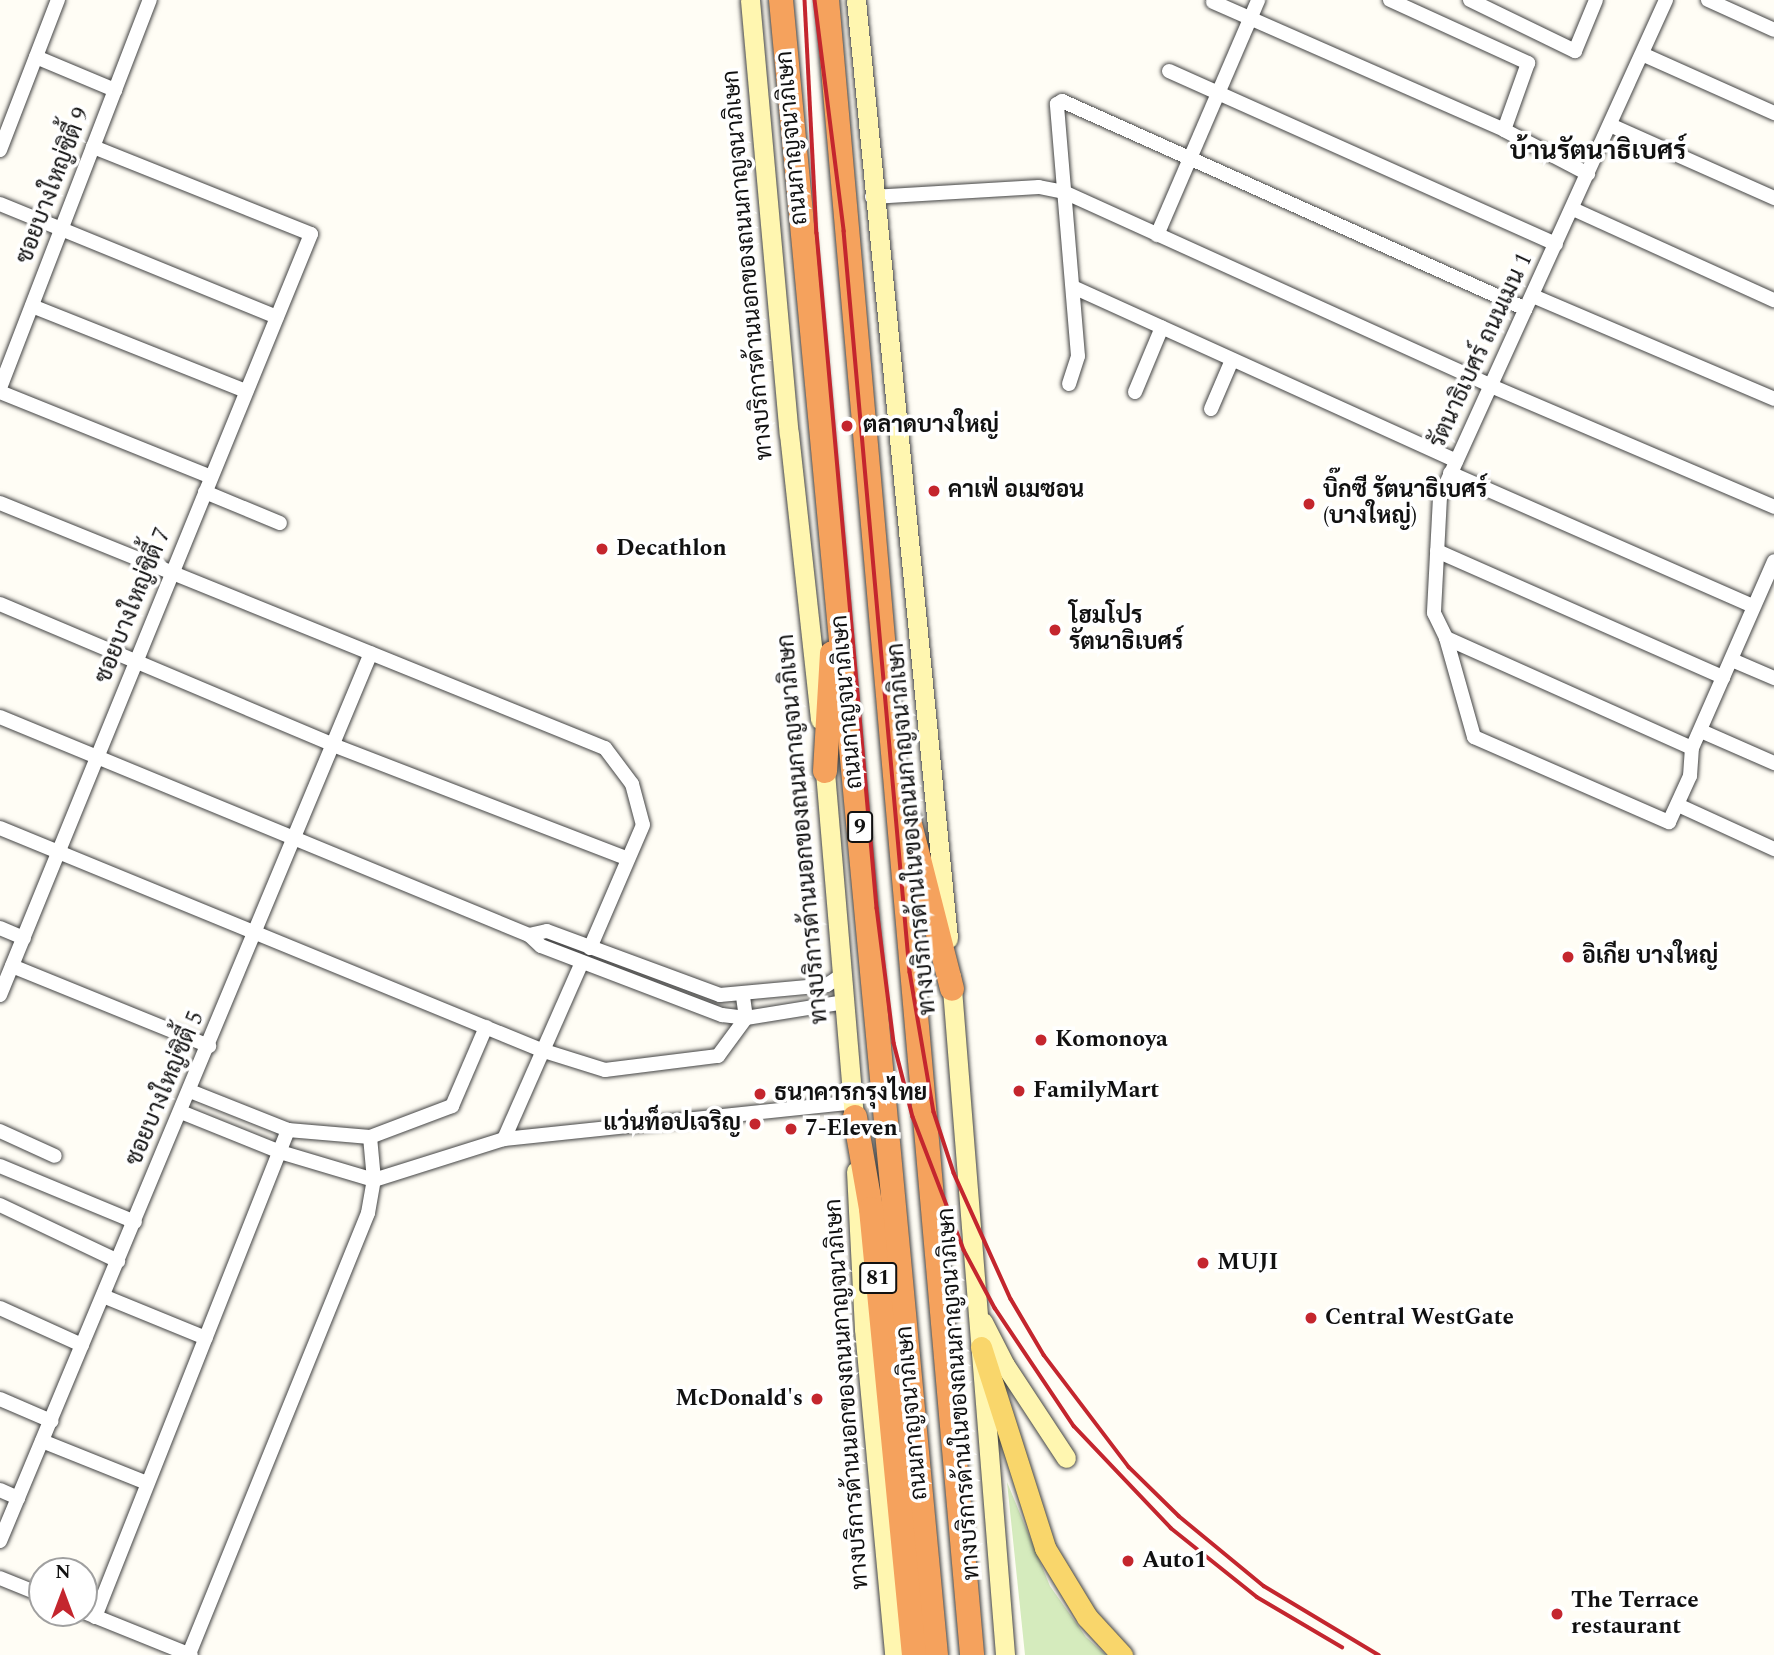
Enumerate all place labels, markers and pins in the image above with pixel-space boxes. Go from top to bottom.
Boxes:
place label: ตลาดบางใหญ่ [863,412,999,440]
marker: ตลาดบางใหญ่ [837,416,857,436]
place label: คาเฟ่ อเมซอน [948,477,1084,505]
place label: บิ๊กซี รัตนาธิเบศร์ (บางใหญ่) [1323,477,1487,531]
marker: คาเฟ่ อเมซอน [926,483,942,499]
marker: บิ๊กซี รัตนาธิเบศร์ (บางใหญ่) [1301,496,1317,512]
place label: Decathlon [616,535,727,563]
marker: Decathlon [594,541,610,557]
place label: โฮมโปร รัตนาธิเบศร์ [1069,603,1183,657]
marker: โฮมโปร รัตนาธิเบศร์ [1047,622,1063,638]
place label: อิเกีย บางใหญ่ [1582,943,1718,971]
marker: อิเกีย บางใหญ่ [1560,949,1576,965]
place label: Komonoya [1055,1026,1168,1054]
marker: Komonoya [1033,1032,1049,1048]
place label: FamilyMart [1033,1077,1159,1105]
place label: ธนาคารกรุงไทย [774,1080,927,1108]
marker: FamilyMart [1011,1083,1027,1099]
marker: ธนาคารกรุงไทย [752,1086,768,1102]
place label: แว่นท็อปเจริญ [603,1110,741,1138]
place label: 7-Eleven [805,1115,898,1143]
marker: แว่นท็อปเจริญ [747,1116,763,1132]
marker: 7-Eleven [783,1121,799,1137]
place label: MUJI [1217,1249,1278,1277]
marker: MUJI [1195,1255,1211,1271]
place label: Central WestGate [1325,1304,1514,1332]
marker: Central WestGate [1303,1310,1319,1326]
place label: McDonald's [675,1385,803,1413]
marker: McDonald's [809,1391,825,1407]
place label: Auto1 [1142,1547,1207,1575]
marker: Auto1 [1120,1553,1136,1569]
place label: The Terrace restaurant [1571,1587,1699,1641]
marker: The Terrace restaurant [1549,1606,1565,1622]

